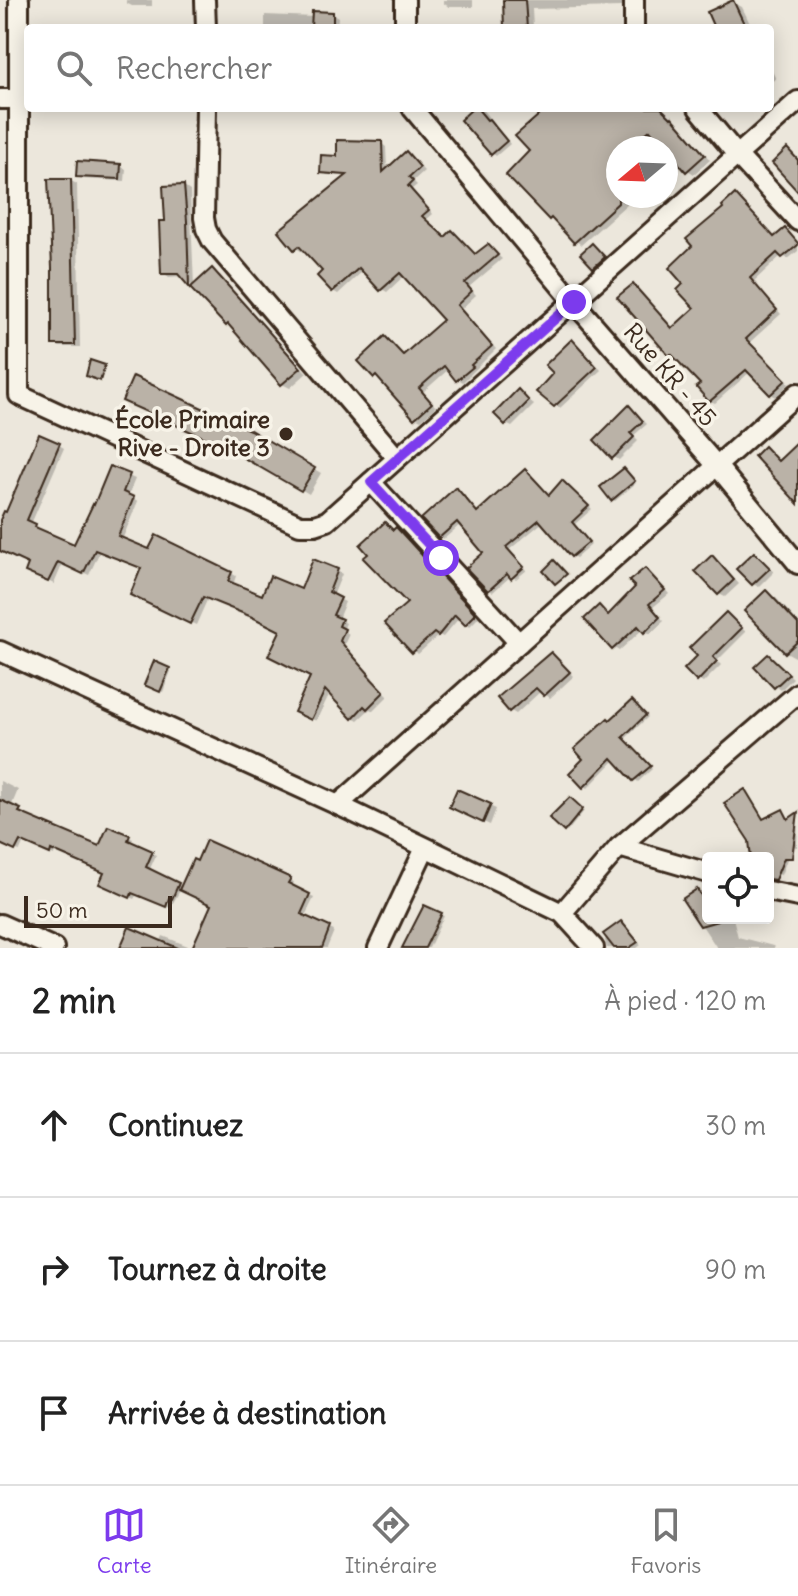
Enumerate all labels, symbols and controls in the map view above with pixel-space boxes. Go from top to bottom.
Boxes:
search box [24,24,774,112]
icon: search [52,46,96,90]
text: Rechercher [116,49,272,87]
north arrow [606,136,678,208]
route end [556,284,592,320]
street label: Rue KR - 45 [618,317,724,432]
place label: École Primaire Rive - Droite 3 [115,404,270,462]
marker: École Primaire Rive - Droite 3 [277,425,295,443]
route start [423,540,459,576]
map controls [702,852,774,924]
button: locate [702,852,774,924]
scale bar [24,892,172,928]
text: 50 m [36,896,88,924]
text: 2 min [32,979,116,1022]
text: À pied · 120 m [604,984,766,1017]
icon: ahead [32,1103,76,1147]
text: Continuez [108,1106,243,1144]
text: 30 m [705,1109,766,1142]
icon: right [32,1247,76,1291]
text: Tournez à droite [108,1250,327,1288]
text: 90 m [705,1253,766,1286]
icon: arrive [32,1391,76,1435]
text: Arrivée à destination [108,1394,386,1432]
tab: Carte [97,1503,152,1579]
tab: Itinéraire [345,1503,437,1579]
tab: Favoris [630,1503,701,1579]

